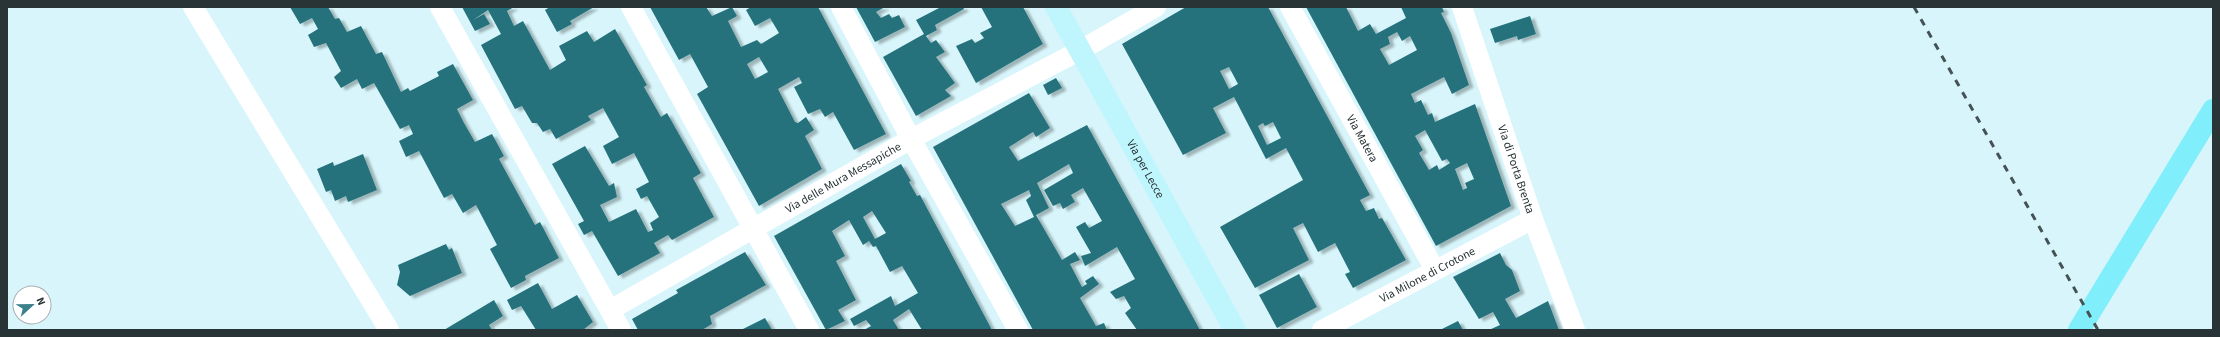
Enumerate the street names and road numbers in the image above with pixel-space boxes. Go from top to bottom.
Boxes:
street label: Via Matera [1342,112,1382,165]
street label: Via di Porta Brenta [1493,123,1539,216]
street label: Via per Lecce [1122,137,1168,202]
street label: Via delle Mura Messapiche [782,138,904,218]
street label: Via Milone di Crotone [1377,243,1478,307]

